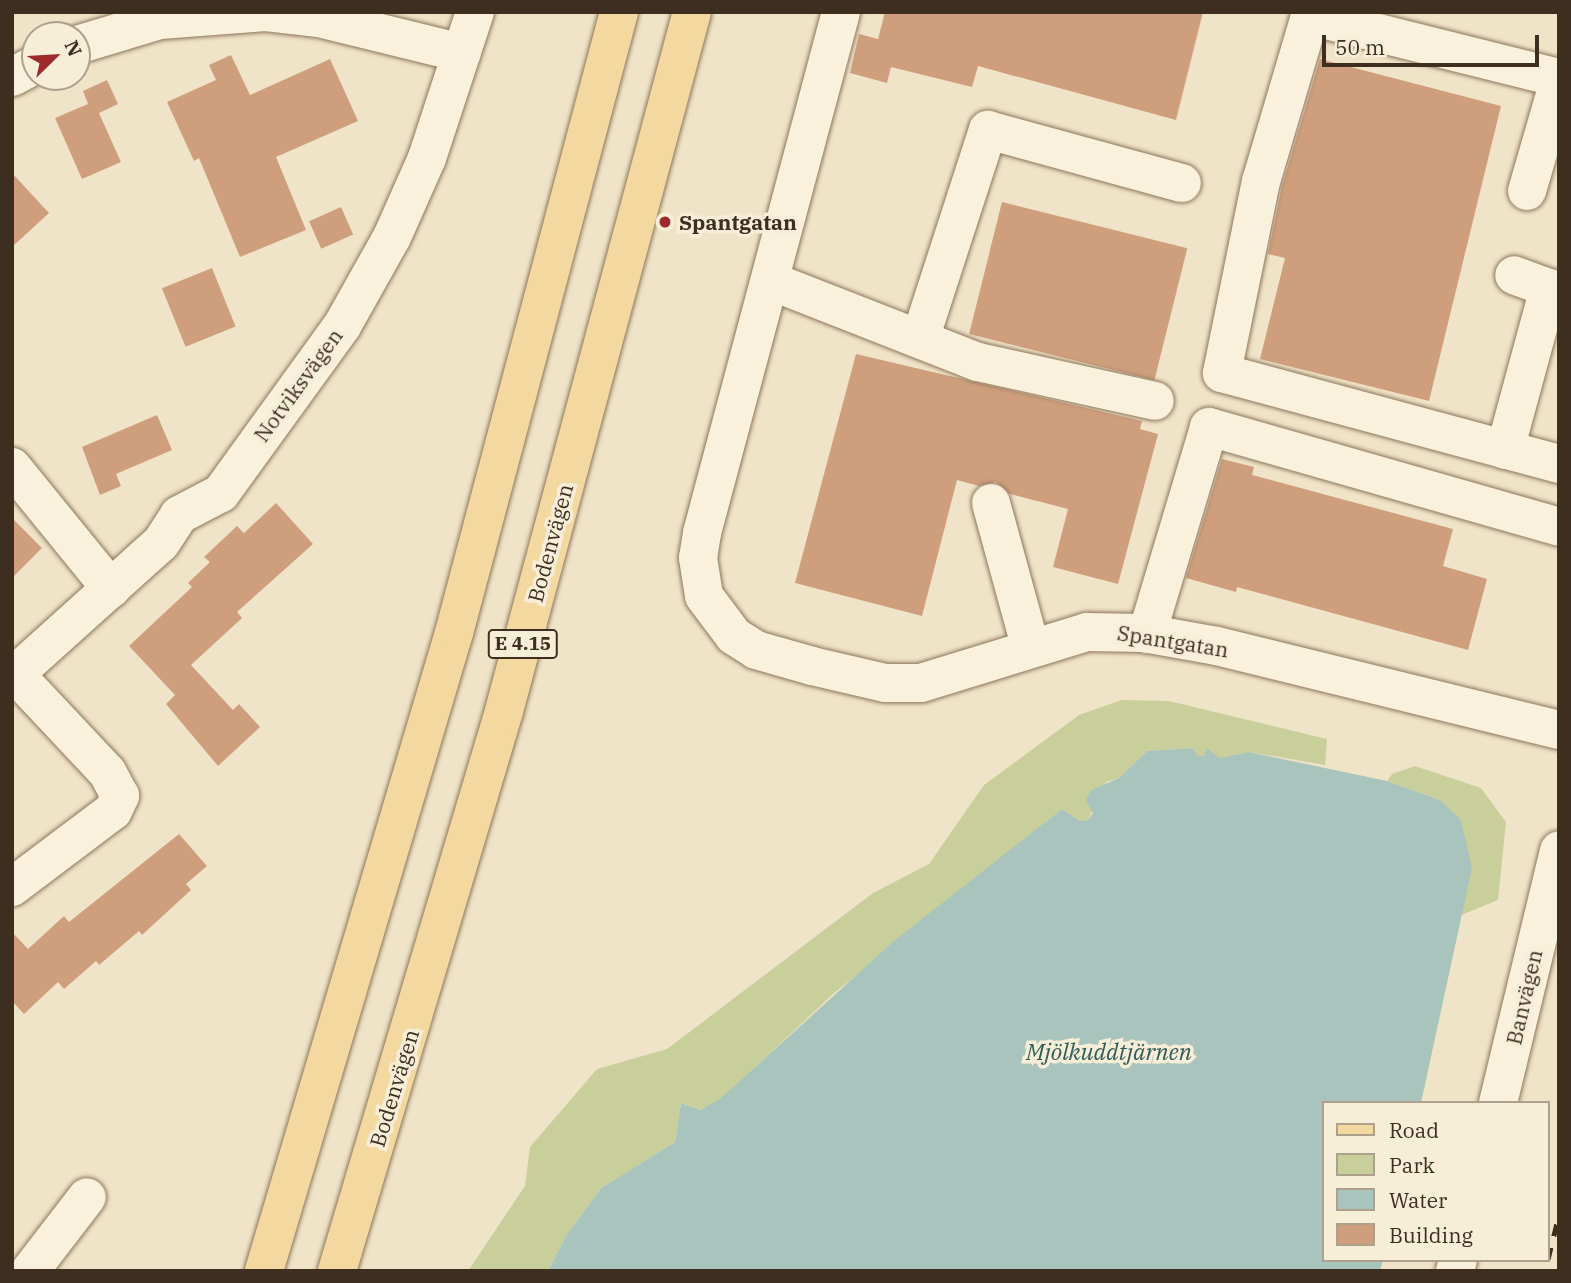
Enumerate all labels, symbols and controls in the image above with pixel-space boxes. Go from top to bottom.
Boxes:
north arrow [21,21,91,91]
scale bar [1326,21,1543,65]
text: 50 m [1335,33,1385,61]
text: N [59,37,87,60]
place label: Spantgatan [679,209,797,235]
marker: Spantgatan [657,214,673,230]
street label: Notviksvägen [248,323,348,447]
street label: Bodenvägen [522,481,578,605]
street label: Spantgatan [1116,620,1230,662]
road number: E 4.15 [486,628,560,660]
street label: Banvägen [1501,947,1547,1047]
street label: Bodenvägen [364,1026,424,1150]
water label: Mjölkuddtjärnen [1026,1037,1192,1065]
legend [1322,1101,1550,1262]
text: Road [1389,1116,1439,1144]
text: Park [1389,1151,1435,1179]
text: Water [1389,1186,1447,1214]
text: Building [1389,1221,1473,1249]

